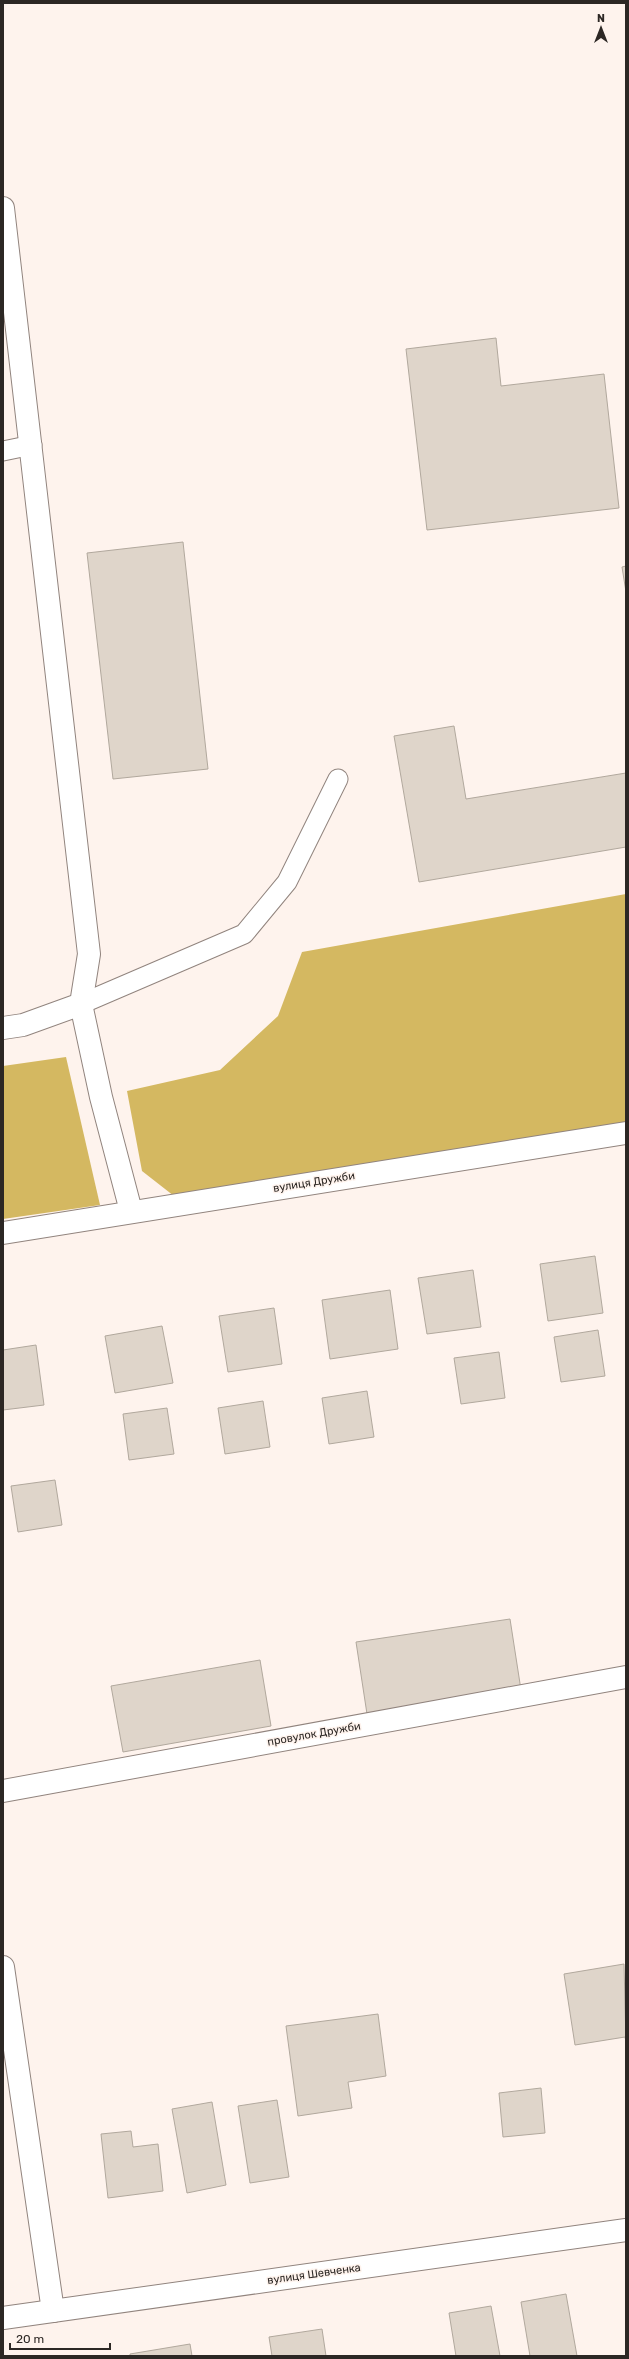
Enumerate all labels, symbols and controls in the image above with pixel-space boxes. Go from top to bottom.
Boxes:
north arrow [581,8,621,48]
text: N [597,12,605,25]
street label: вулиця Дружби [272,1169,356,1195]
street label: провулок Дружби [266,1719,362,1749]
street label: вулиця Шевченка [266,2261,362,2287]
scale bar [10,2325,110,2351]
text: 20 m [16,2332,44,2346]

